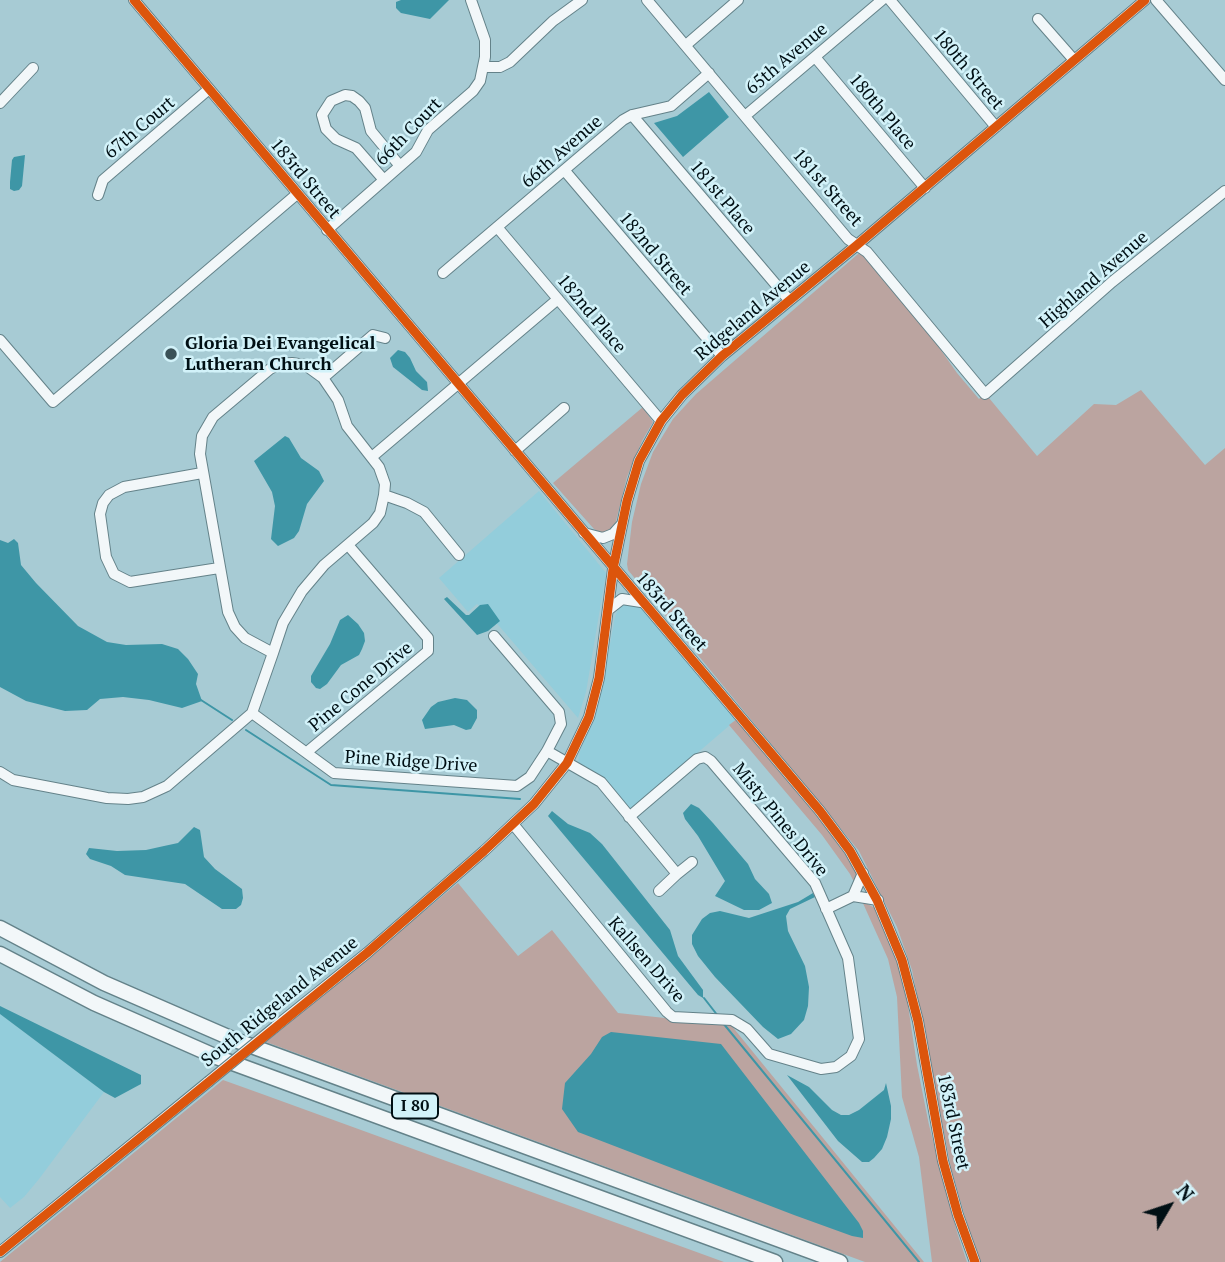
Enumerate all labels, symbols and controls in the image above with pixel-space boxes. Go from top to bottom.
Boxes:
street label: 65th Avenue [742,19,832,99]
street label: 180th Street [928,25,1008,115]
street label: 180th Place [844,70,920,154]
street label: 67th Court [100,92,180,164]
street label: 66th Court [371,94,447,170]
street label: 66th Avenue [517,111,607,193]
street label: 183rd Street [265,134,345,224]
street label: 181st Street [787,145,867,231]
street label: 181st Place [685,157,759,239]
street label: 182nd Street [614,208,696,300]
street label: Highland Avenue [1035,227,1153,333]
street label: Ridgeland Avenue [691,256,815,366]
street label: 182nd Place [552,270,630,358]
place label: Gloria Dei Evangelical Lutheran Church [185,333,375,376]
marker: Gloria Dei Evangelical Lutheran Church [163,346,179,362]
street label: 183rd Street [631,568,711,656]
street label: Pine Cone Drive [305,637,417,737]
street label: Pine Ridge Drive [344,747,478,777]
street label: Misty Pines Drive [728,759,832,881]
street label: Kallsen Drive [603,913,689,1007]
street label: South Ridgeland Avenue [197,932,363,1072]
street label: 183rd Street [932,1072,974,1172]
road number: I 80 [392,1094,438,1118]
north arrow [1134,1171,1204,1241]
text: N [1171,1179,1200,1206]

